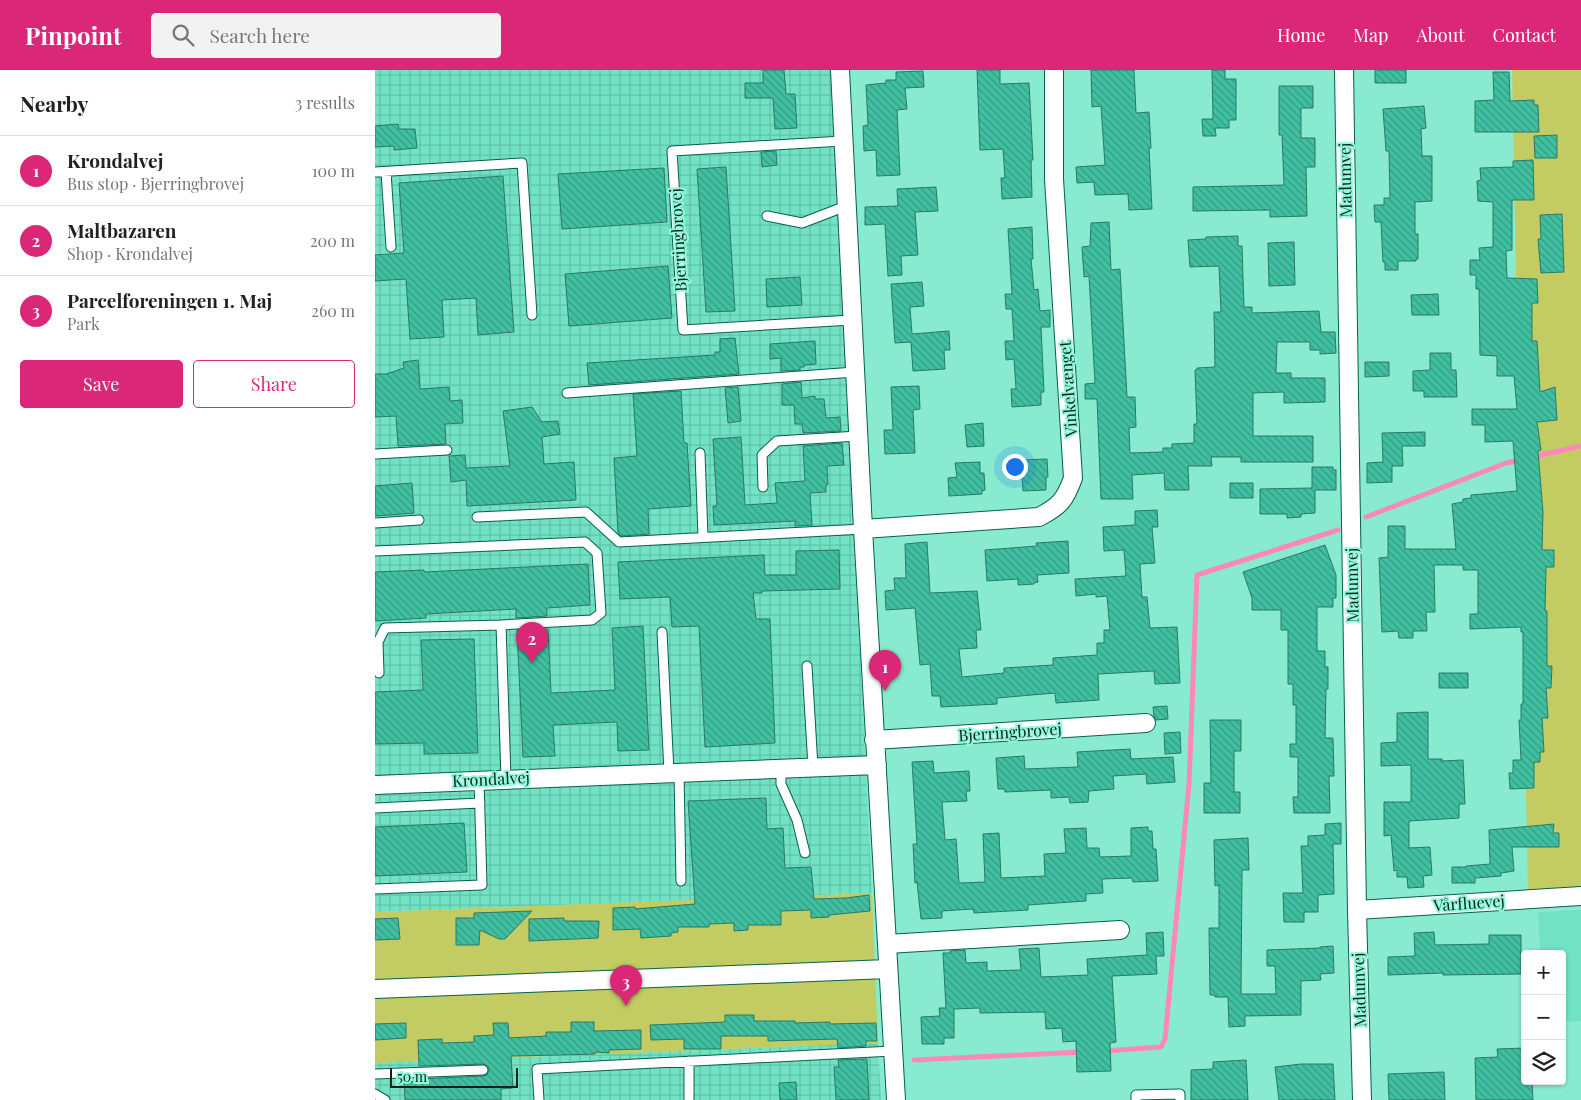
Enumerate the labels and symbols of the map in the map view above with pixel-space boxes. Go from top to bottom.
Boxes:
street label: Madumvej [1333,143,1356,217]
street label: Bjerringbrovej [664,188,691,292]
street label: Vinkelvænget [1054,340,1081,439]
your location [1002,454,1028,480]
street label: Madumvej [1340,548,1363,622]
pin: 2 [516,622,548,663]
pin: 1 [869,650,901,691]
street label: Bjerringbrovej [958,717,1062,746]
street label: Krondalvej [452,766,530,791]
street label: Vårfluevej [1432,890,1505,916]
street label: Madumvej [1347,952,1370,1028]
pin: 3 [610,965,642,1006]
scale bar [390,1065,517,1088]

